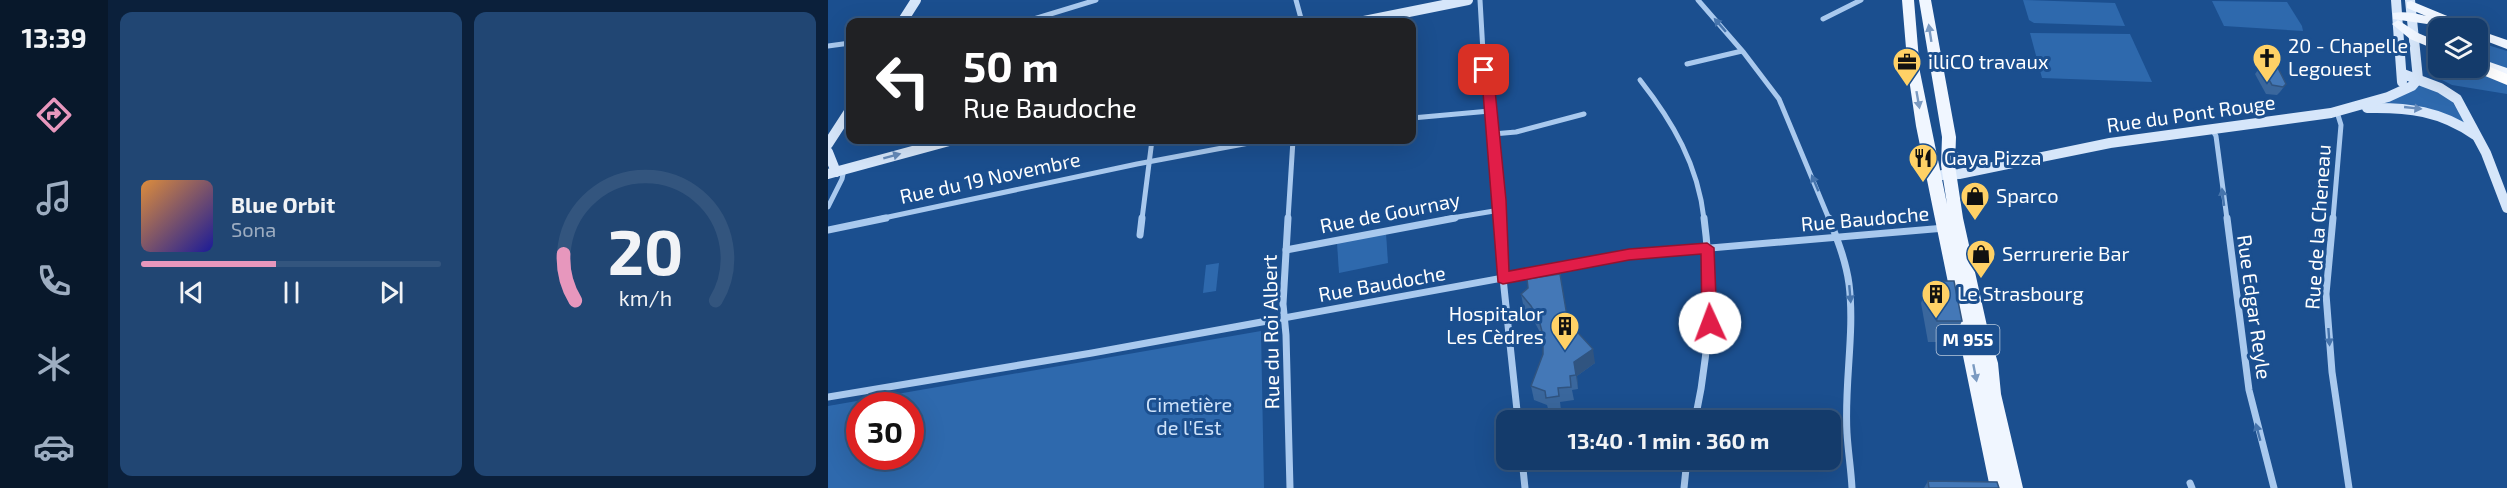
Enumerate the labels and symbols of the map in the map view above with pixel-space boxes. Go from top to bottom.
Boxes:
one-way arrow [1714,18,1727,33]
one-way arrow [1925,23,1934,42]
place label: 20 - Chapelle Legouest [2288,33,2408,80]
church icon: 20 - Chapelle Legouest [2251,42,2283,84]
pin [1458,44,1509,95]
office icon: illiCO travaux [1891,46,1923,88]
place label: illiCO travaux [1928,49,2049,73]
street label: Rue du Pont Rouge [2105,89,2277,137]
one-way arrow [1914,91,1923,110]
one-way arrow [2403,103,2422,113]
restaurant icon: Gaya Pizza [1907,142,1939,184]
street label: Rue de la Cheneau [2299,144,2335,310]
place label: Gaya Pizza [1944,145,2042,169]
street label: Rue du 19 Novembre [897,146,1082,208]
one-way arrow [883,151,901,161]
one-way arrow [1810,174,1820,192]
shop icon: Sparco [1959,180,1991,222]
place label: Sparco [1996,183,2059,207]
street label: Rue de Gournay [1318,187,1462,237]
one-way arrow [2219,188,2228,207]
street label: Rue Baudoche [1800,200,1930,236]
street label: Rue Edgar Reyle [2233,233,2277,381]
shop icon: Serrurerie Bar [1965,238,1997,280]
place label: Serrurerie Bar [2002,241,2129,265]
street label: Rue du Roi Albert [1257,254,1283,410]
street label: Rue Baudoche [1316,260,1447,306]
building icon: Le Strasbourg [1920,278,1952,320]
place label: Le Strasbourg [1957,281,2084,305]
one-way arrow [1845,285,1855,304]
position arrow [1678,291,1742,355]
place label: Hospitalor Les Cèdres [1446,301,1544,348]
building icon: Hospitalor Les Cèdres [1549,310,1581,352]
road number: M 955 [1936,325,2000,355]
one-way arrow [2324,327,2334,346]
one-way arrow [1971,364,1980,383]
speed limit sign: 30 [846,392,924,470]
park label: Cimetière de l'Est [1146,392,1232,439]
one-way arrow [2253,422,2263,441]

